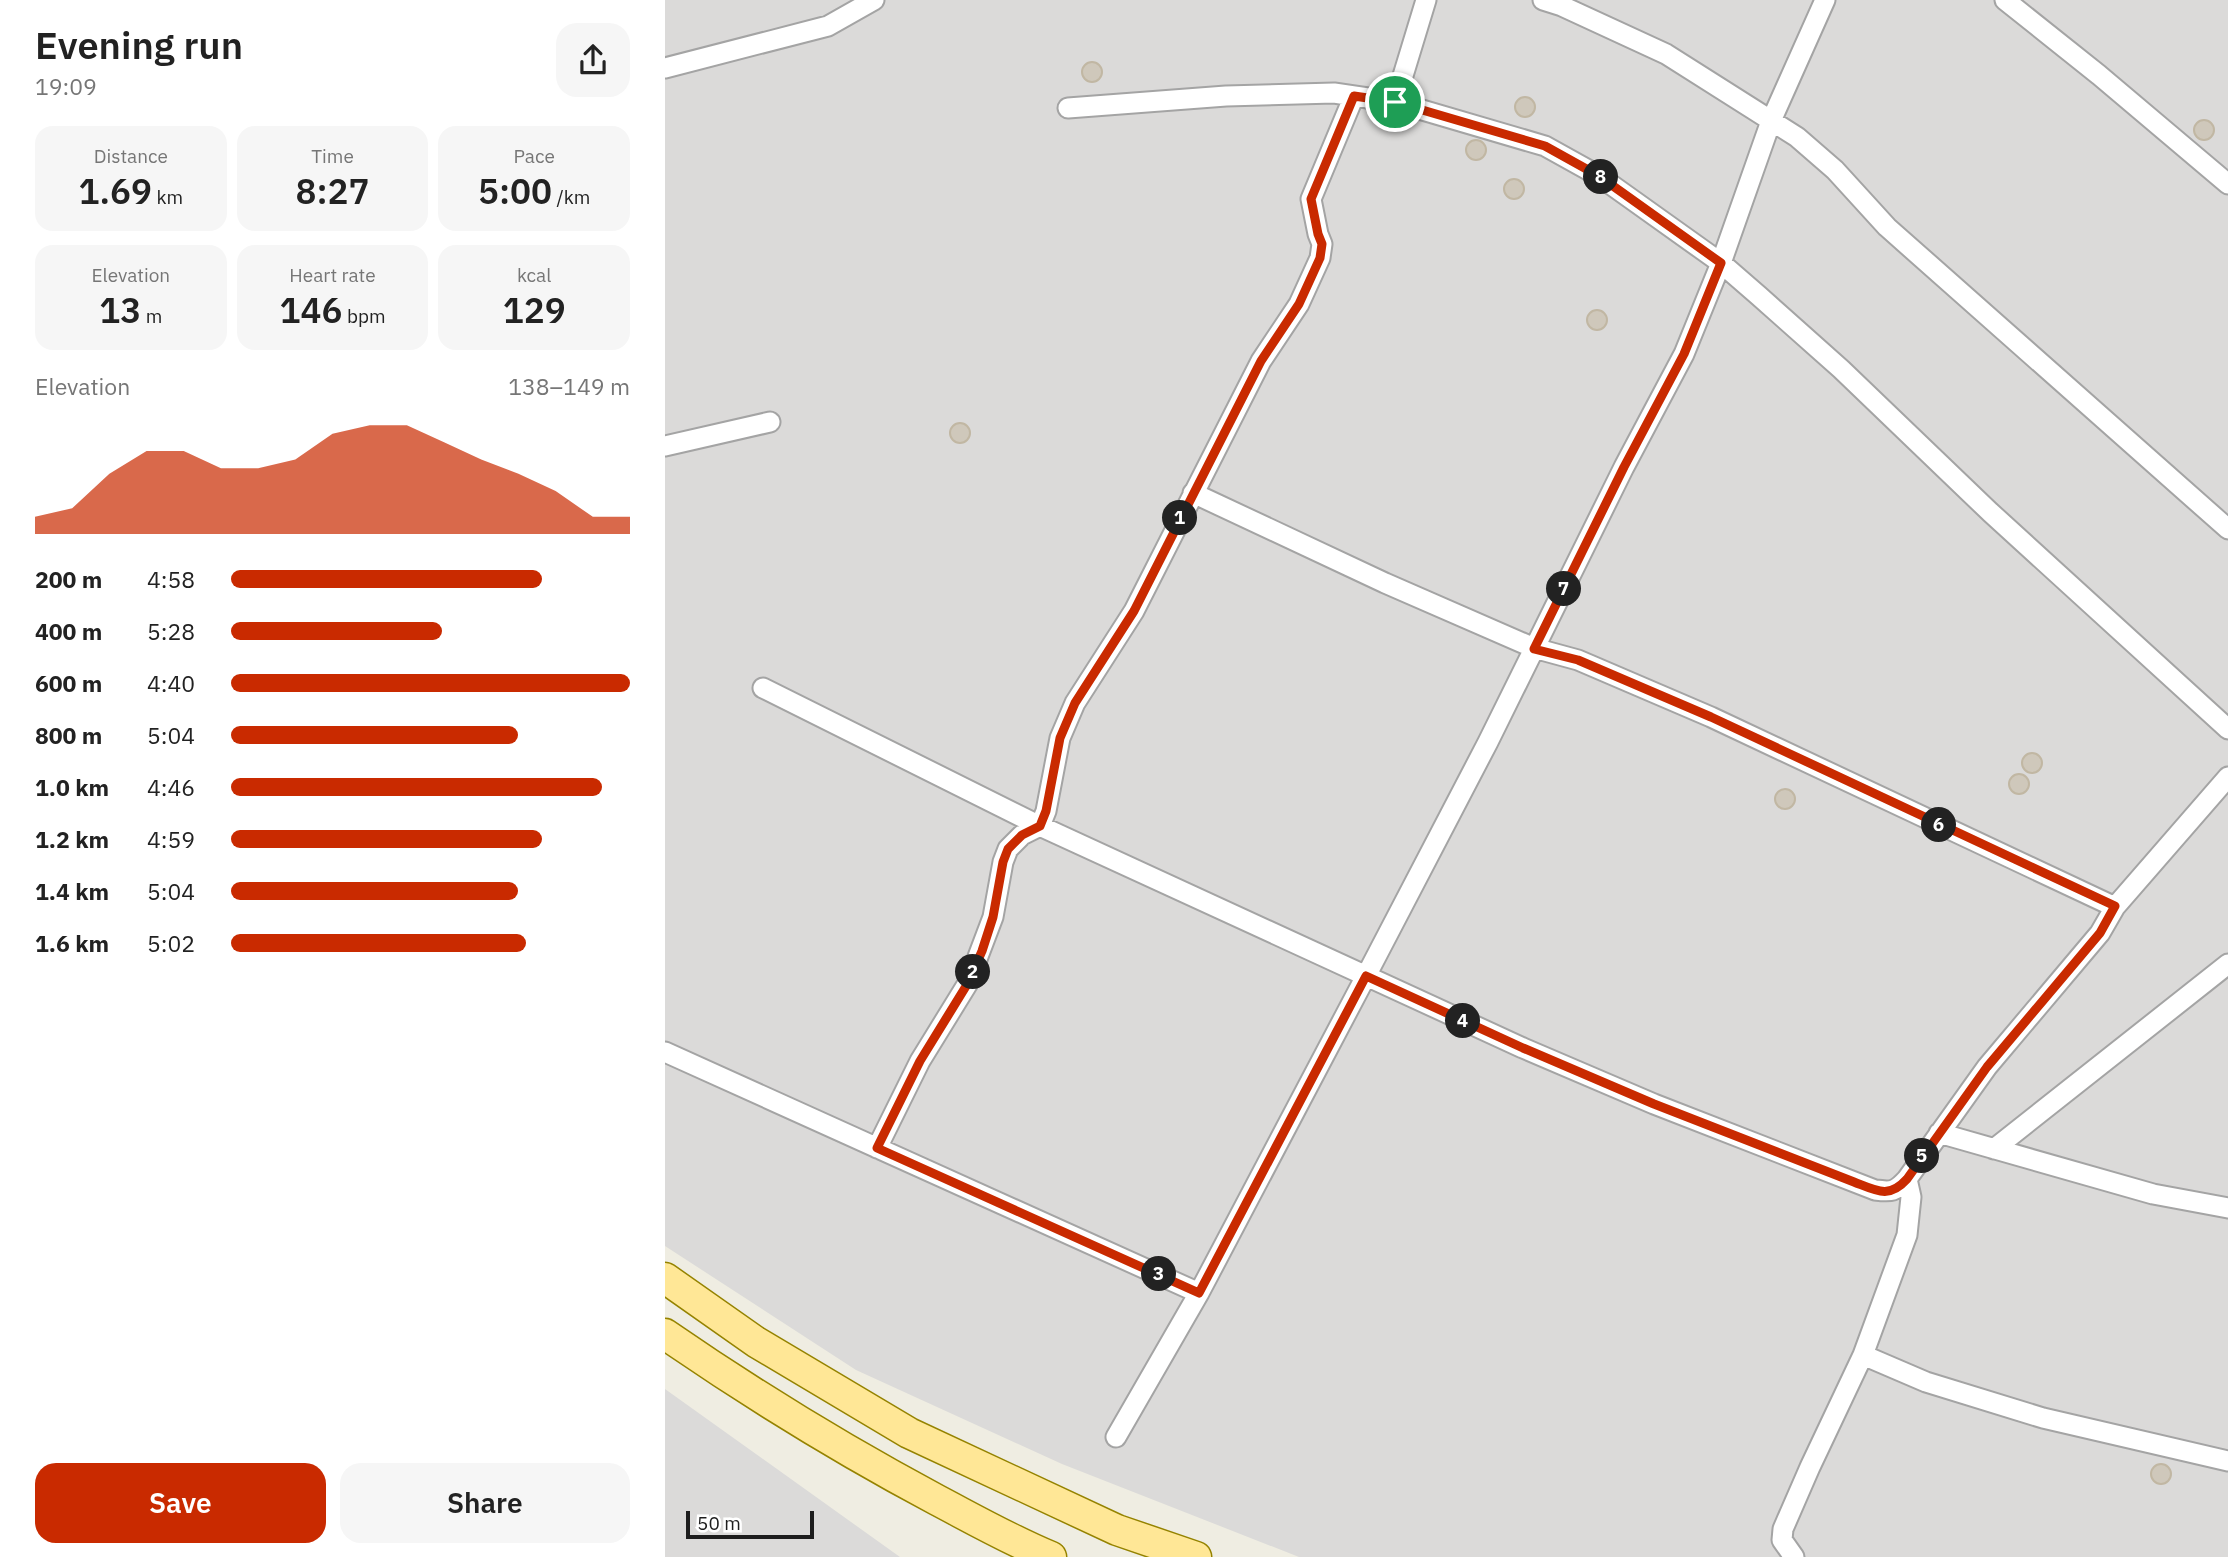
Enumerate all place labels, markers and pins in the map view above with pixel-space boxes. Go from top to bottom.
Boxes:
pin [1365,72,1425,132]
pin: 8 [1583,160,1619,194]
pin: 1 [1163,500,1197,536]
pin: 7 [1546,572,1581,606]
pin: 6 [1921,808,1957,842]
pin: 2 [955,954,991,990]
pin: 4 [1445,1004,1481,1038]
pin: 5 [1905,1138,1939,1174]
pin: 3 [1141,1256,1177,1292]

